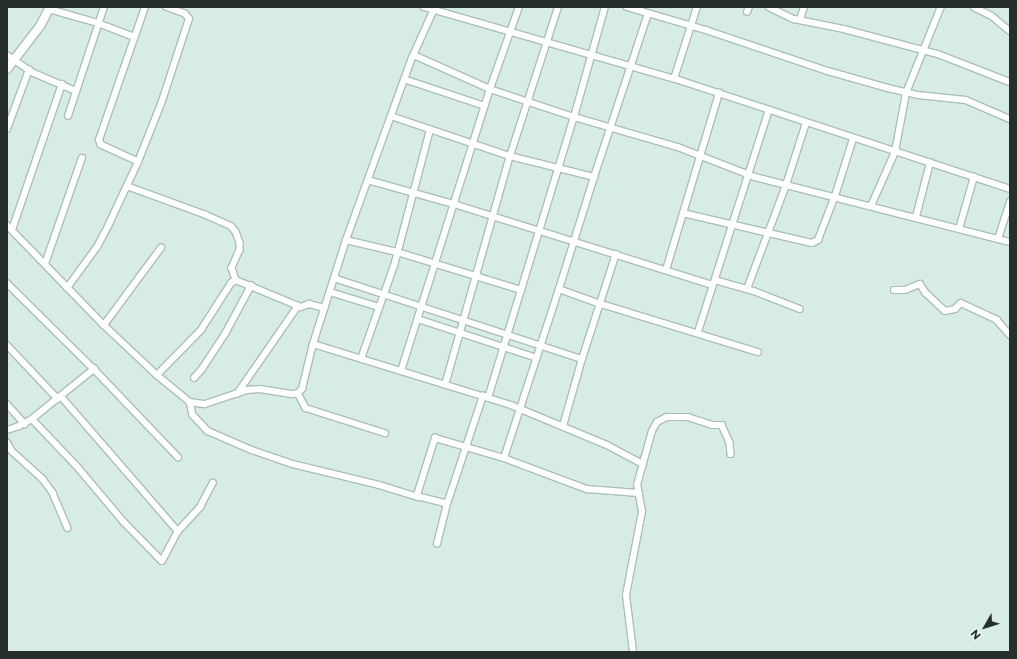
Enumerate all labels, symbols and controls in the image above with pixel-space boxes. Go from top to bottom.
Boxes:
north arrow [965,607,1005,647]
text: N [967,627,984,642]

